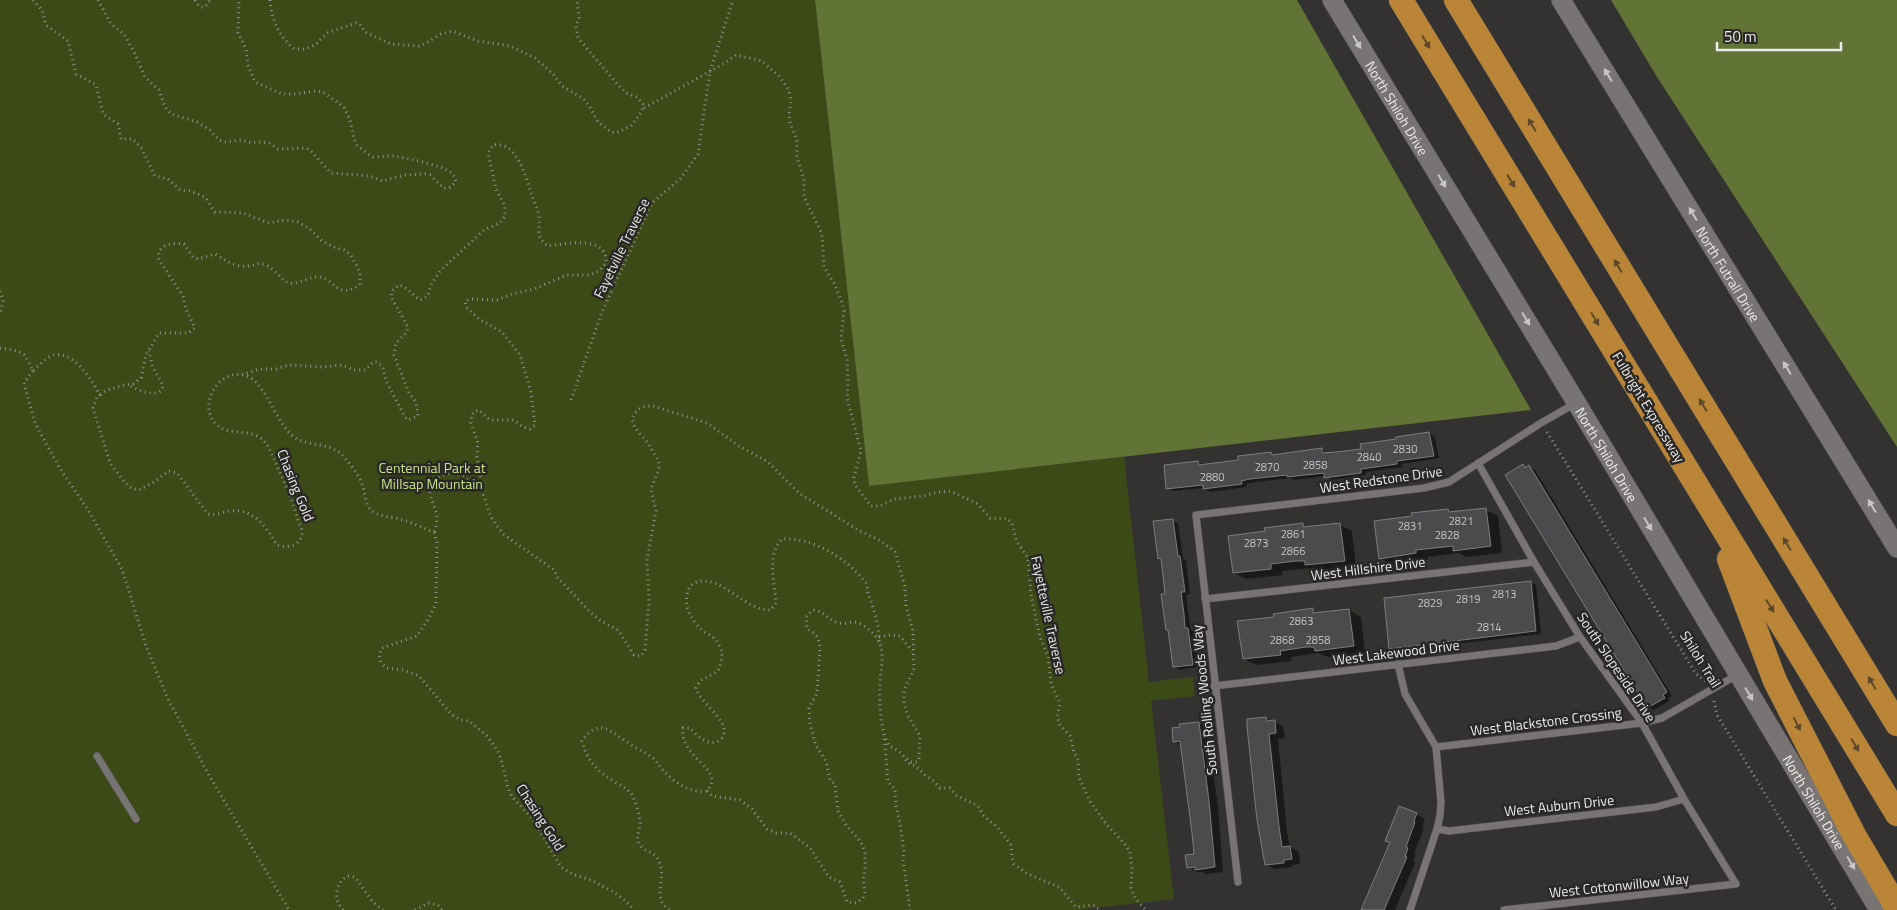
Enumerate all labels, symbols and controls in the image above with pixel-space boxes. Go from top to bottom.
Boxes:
scale bar [1717,20,1841,52]
text: 50 m [1724,25,1757,48]
one-way arrow [1353,35,1362,48]
one-way arrow [1422,35,1431,48]
street label: North Shiloh Drive [1361,56,1434,159]
one-way arrow [1603,69,1612,82]
one-way arrow [1527,118,1537,131]
one-way arrow [1437,174,1446,187]
one-way arrow [1506,174,1515,187]
street label: Fayetville Traverse [588,194,654,302]
one-way arrow [1688,207,1697,221]
street label: North Futrall Drive [1691,222,1766,326]
one-way arrow [1613,260,1623,273]
one-way arrow [1521,313,1531,326]
one-way arrow [1591,313,1600,326]
street label: Fulbright Expressway [1607,347,1691,467]
one-way arrow [1782,361,1791,374]
one-way arrow [1698,399,1707,412]
street label: North Shiloh Drive [1571,403,1644,506]
house number: 2830 [1393,441,1417,457]
street label: Chasing Gold [272,446,320,524]
house number: 2840 [1357,449,1381,465]
park label: Centennial Park at Millsap Mountain [378,457,486,494]
house number: 2858 [1303,457,1327,473]
house number: 2870 [1255,459,1279,475]
street label: West Redstone Drive [1318,460,1444,498]
house number: 2880 [1200,469,1224,485]
one-way arrow [1867,500,1876,513]
house number: 2821 [1449,513,1473,529]
one-way arrow [1644,517,1653,530]
house number: 2831 [1398,518,1422,534]
house number: 2861 [1281,526,1305,542]
house number: 2828 [1435,527,1459,543]
house number: 2873 [1244,535,1268,551]
one-way arrow [1783,537,1792,551]
house number: 2866 [1281,543,1305,559]
street label: West Hillshire Drive [1310,551,1426,585]
street label: Fayetteville Traverse [1026,554,1072,676]
house number: 2813 [1492,586,1516,602]
house number: 2819 [1456,591,1480,607]
house number: 2829 [1418,595,1442,611]
one-way arrow [1766,600,1775,613]
street label: South Slopeside Drive [1572,608,1662,726]
house number: 2863 [1289,613,1313,629]
house number: 2814 [1477,619,1501,635]
street label: South Rolling Woods Way [1186,624,1222,776]
street label: Shiloh Trail [1675,626,1727,692]
house number: 2868 [1270,632,1294,648]
house number: 2858 [1306,632,1330,648]
street label: West Lakewood Drive [1331,634,1461,670]
one-way arrow [1867,676,1876,689]
one-way arrow [1745,687,1754,700]
street label: West Blackstone Crossing [1469,701,1623,741]
one-way arrow [1793,717,1801,732]
one-way arrow [1851,739,1860,752]
street label: North Shiloh Drive [1778,751,1851,853]
street label: Chasing Gold [511,779,571,855]
street label: West Auburn Drive [1503,789,1615,821]
one-way arrow [1846,857,1855,870]
street label: West Cottonwillow Way [1548,867,1690,903]

